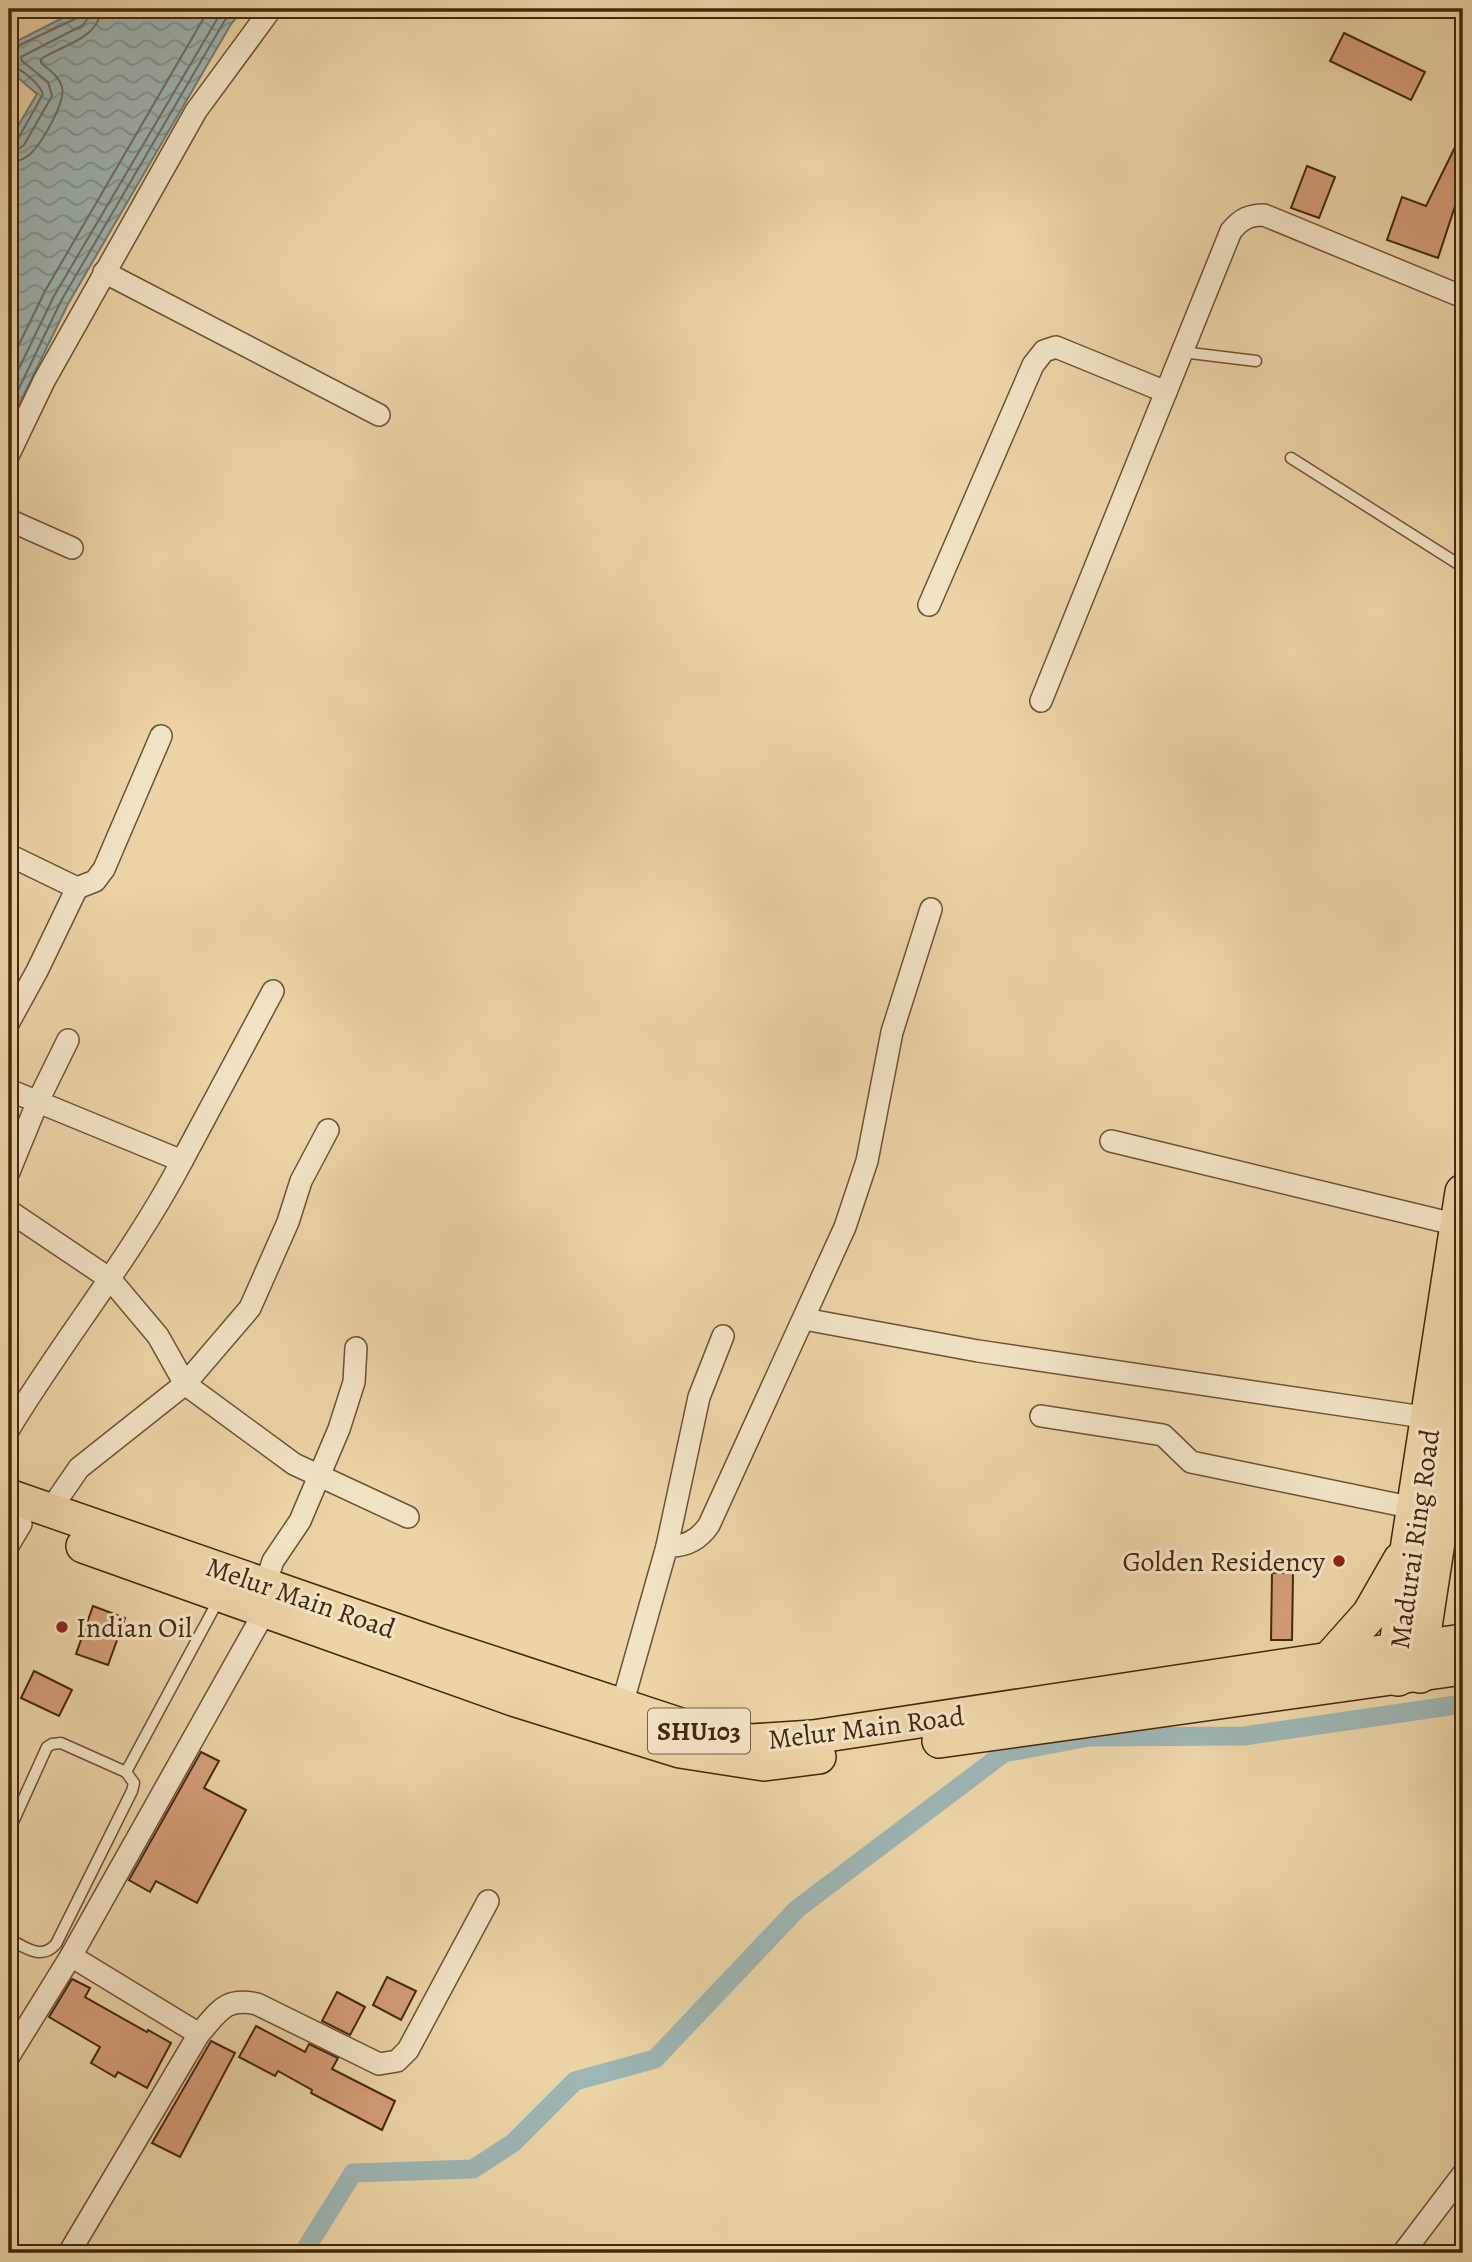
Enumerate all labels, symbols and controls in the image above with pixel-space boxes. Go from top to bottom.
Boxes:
street label: Madurai Ring Road [1381,1426,1449,1651]
place label: Golden Residency [1122,1543,1326,1581]
street label: Melur Main Road [201,1548,401,1648]
marker: Golden Residency [1331,1553,1347,1569]
place label: Indian Oil [76,1609,192,1647]
marker: Indian Oil [54,1619,70,1635]
street label: Melur Main Road [766,1697,967,1759]
road number: SHU103 [648,1708,750,1754]

